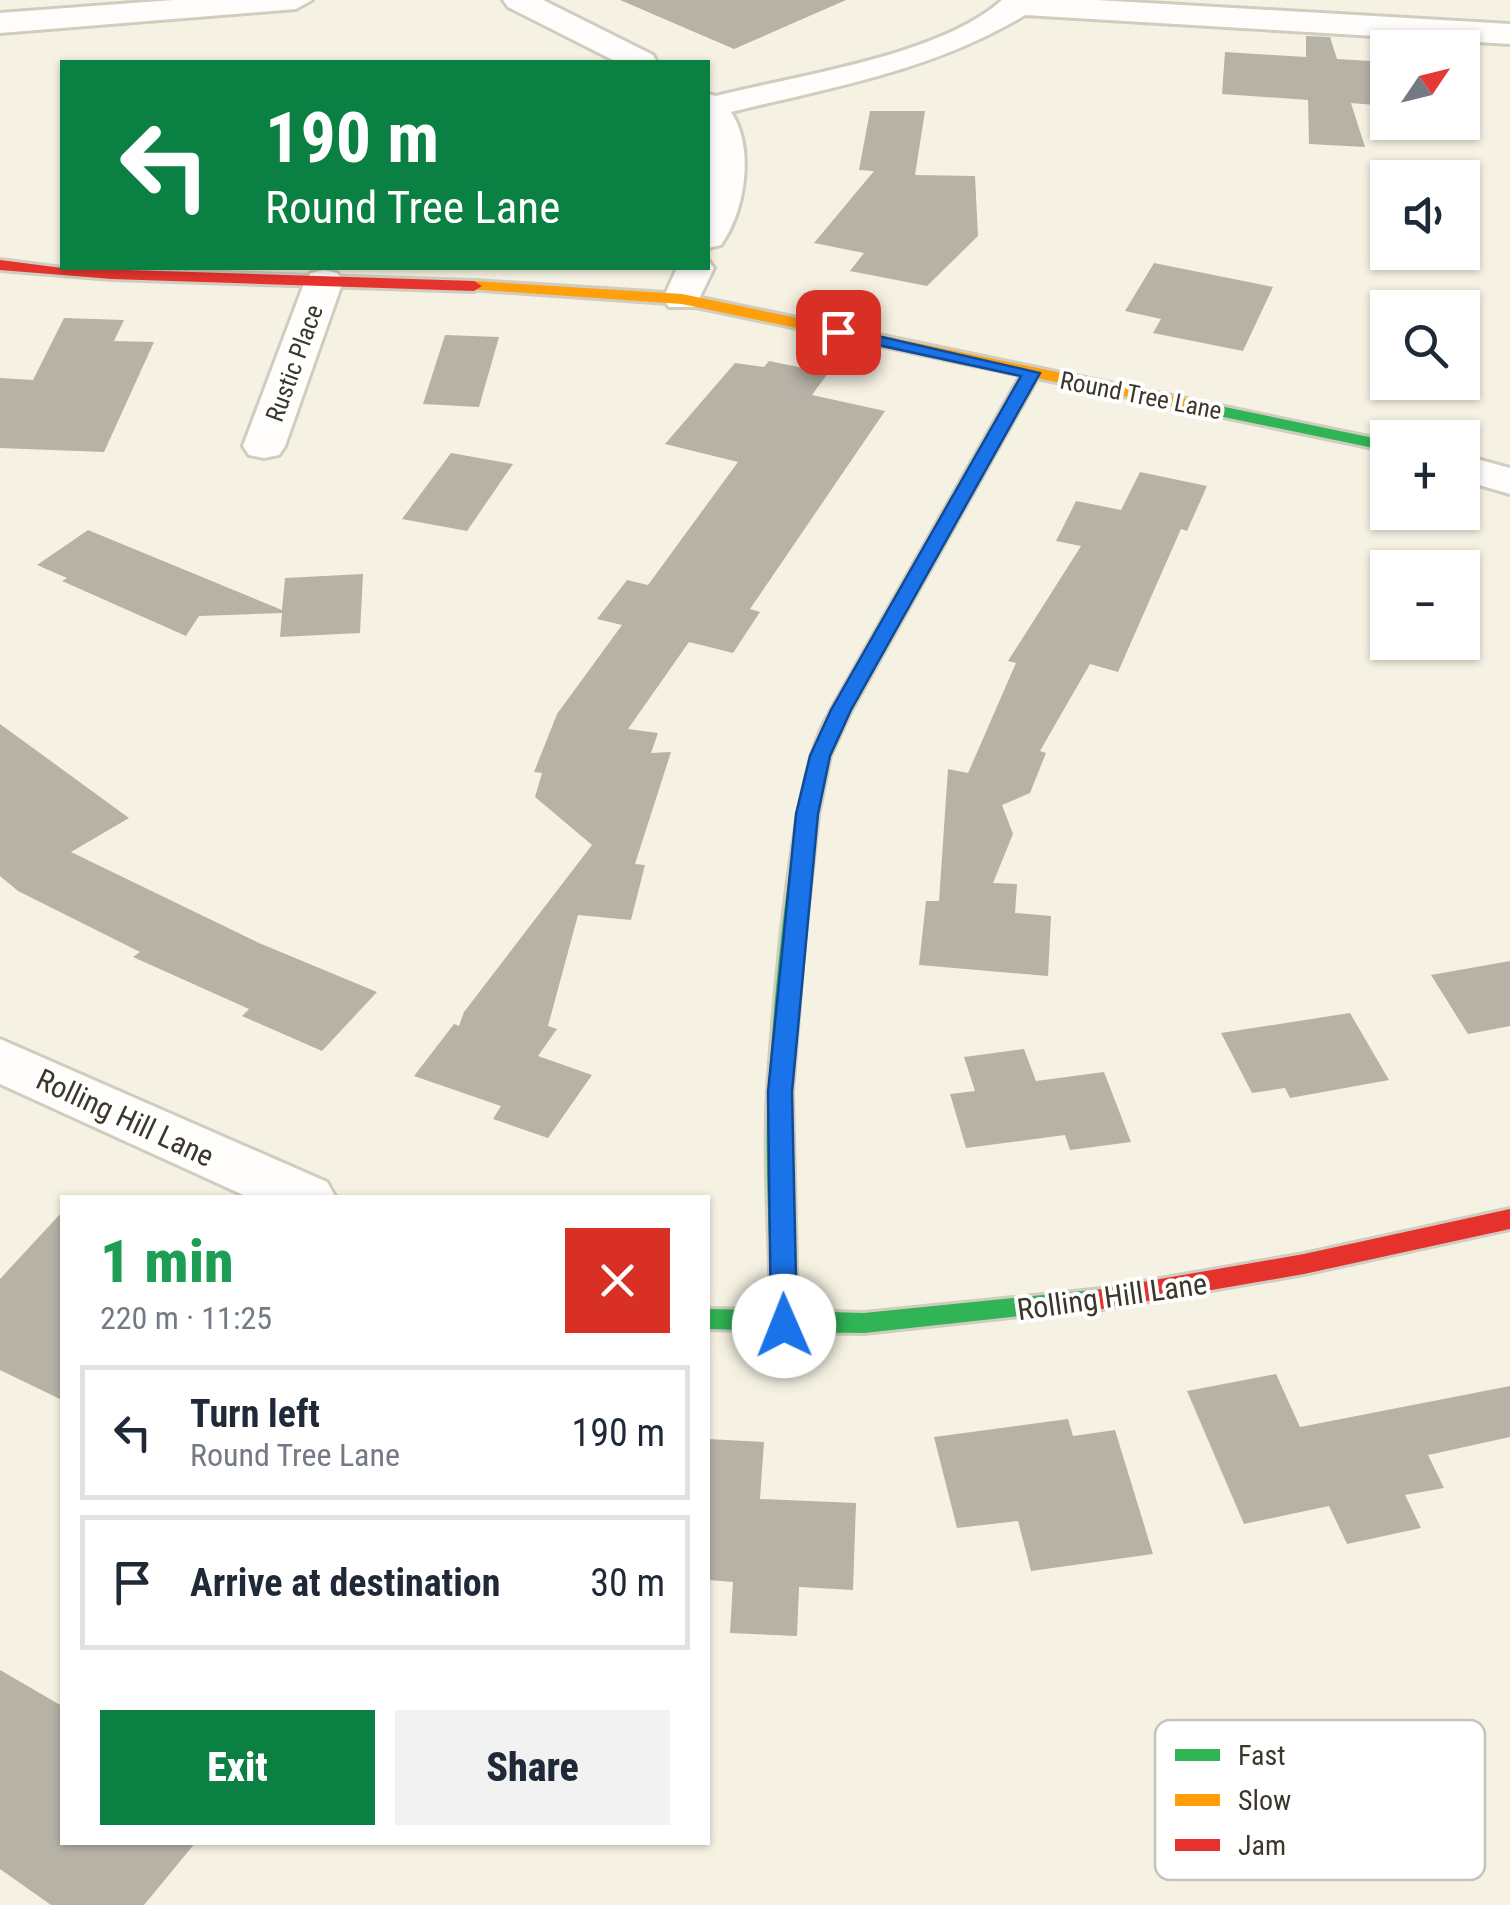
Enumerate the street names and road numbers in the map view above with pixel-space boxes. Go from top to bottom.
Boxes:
street label: Rustic Place [260,301,329,425]
street label: Round Tree Lane [1058,366,1224,425]
street label: Rolling Hill Lane [31,1061,219,1174]
street label: Rolling Hill Lane [1015,1266,1209,1327]

